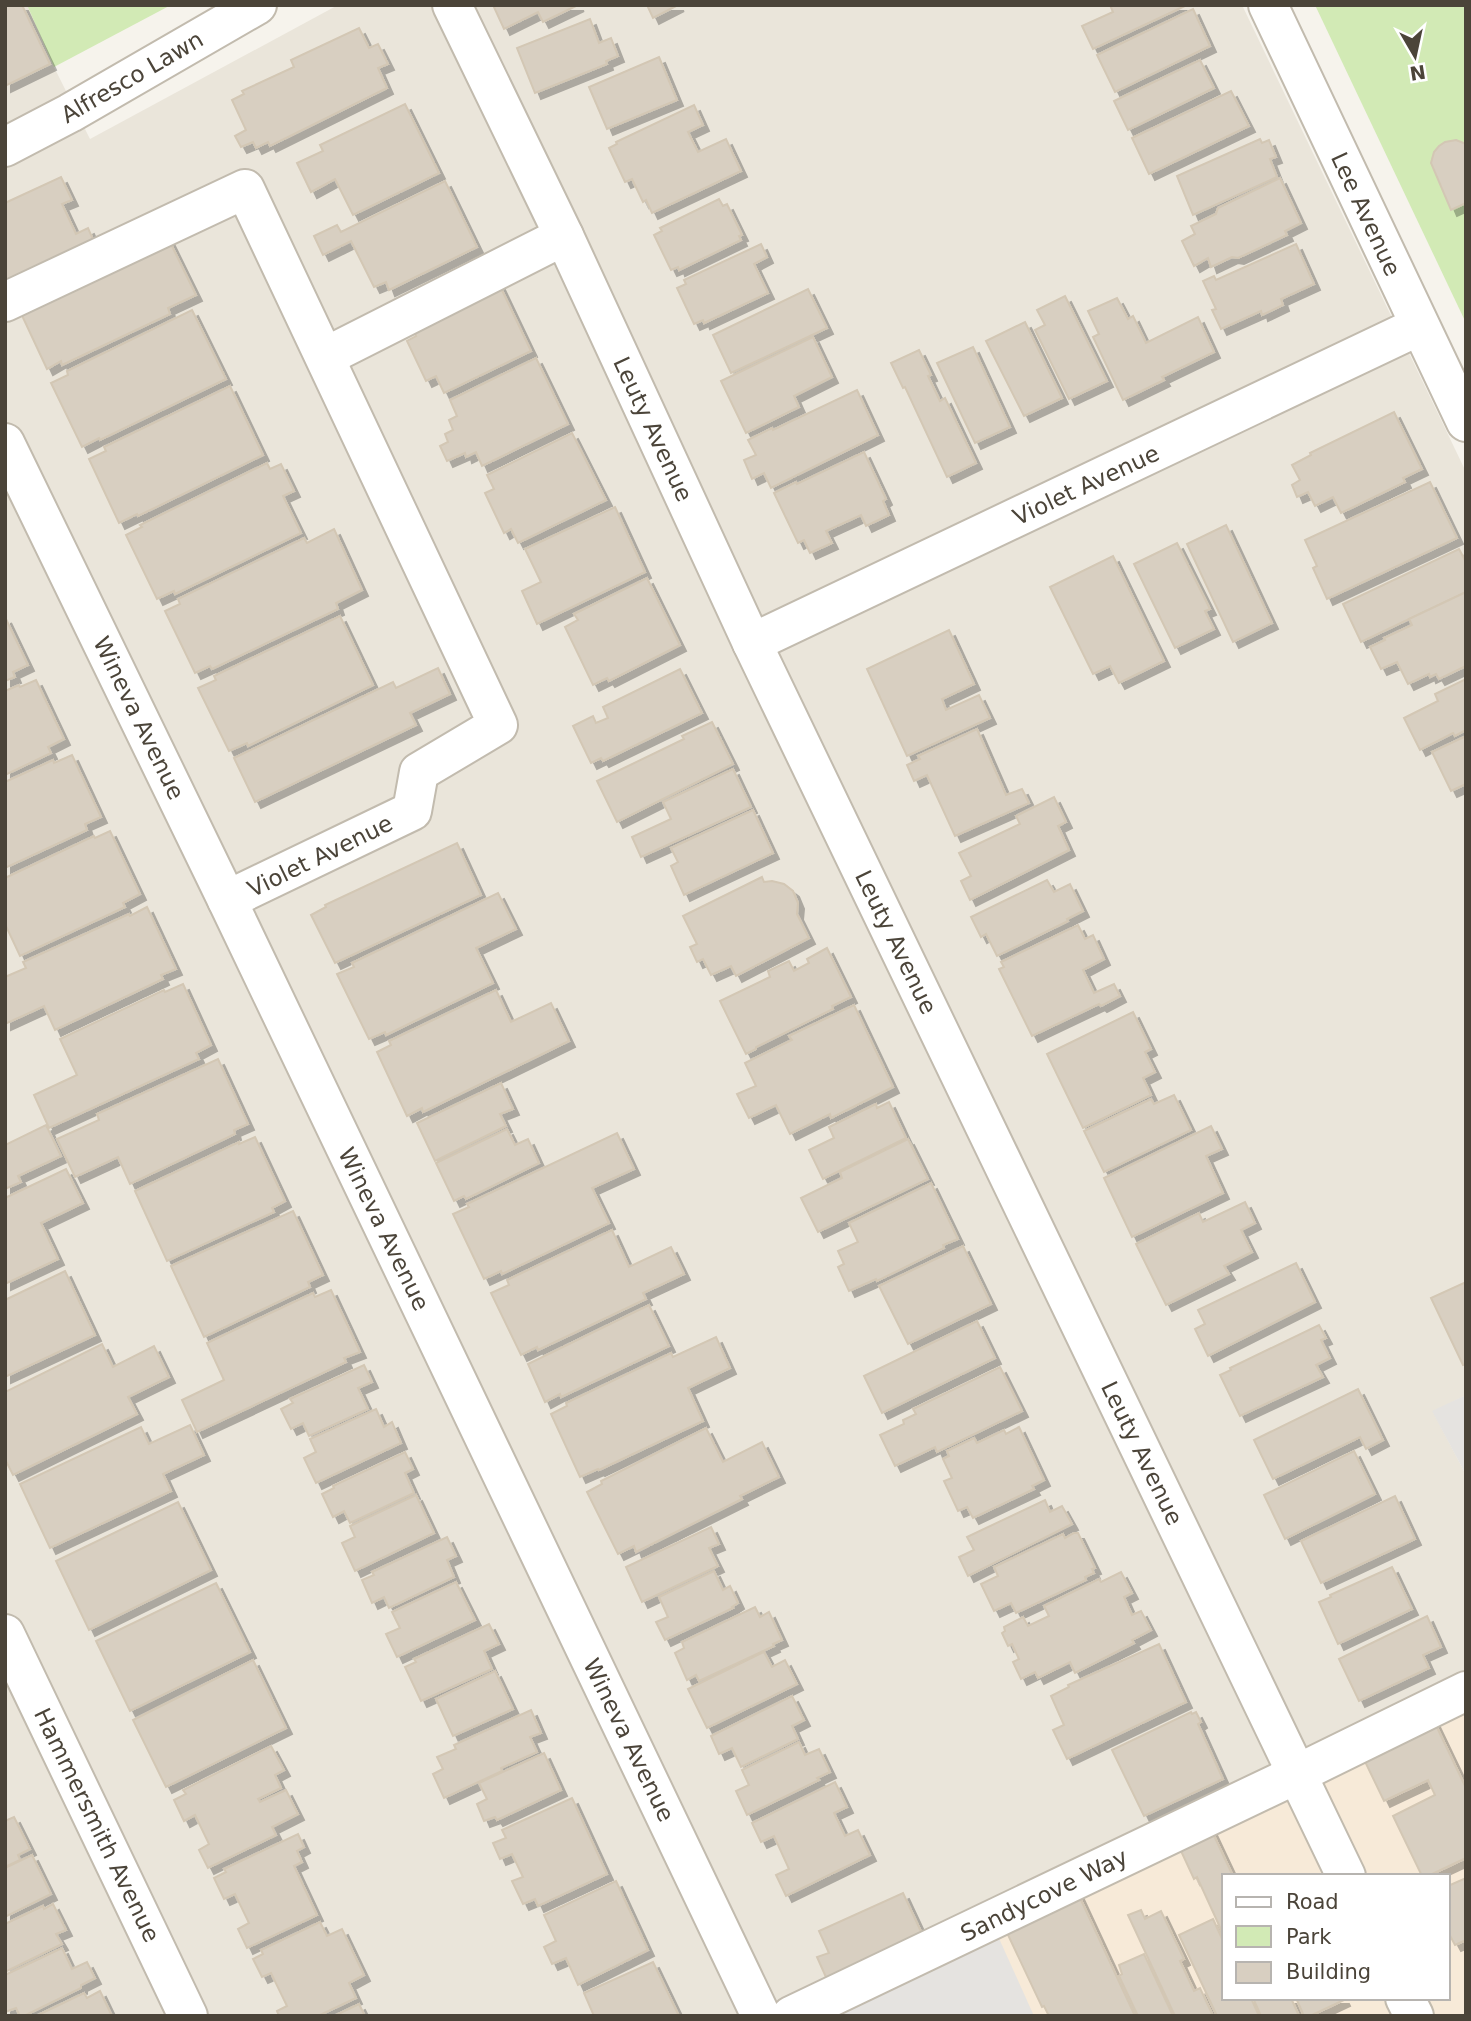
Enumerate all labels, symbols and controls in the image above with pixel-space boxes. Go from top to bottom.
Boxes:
north arrow [1380,21,1450,91]
street label: Alfresco Lawn [56,26,208,128]
text: N [1408,61,1427,85]
street label: Lee Avenue [1326,148,1406,280]
street label: Leuty Avenue [608,353,698,505]
street label: Violet Avenue [1009,440,1163,530]
street label: Wineva Avenue [88,632,190,804]
street label: Violet Avenue [243,810,397,902]
street label: Leuty Avenue [850,866,942,1018]
street label: Wineva Avenue [333,1143,435,1315]
street label: Leuty Avenue [1096,1377,1188,1529]
street label: Wineva Avenue [578,1654,680,1826]
street label: Hammersmith Avenue [29,1704,165,1946]
street label: Sandycove Way [956,1843,1132,1947]
legend [1222,1874,1450,2000]
text: Road [1286,1890,1339,1914]
text: Park [1286,1925,1332,1949]
text: Building [1286,1960,1371,1984]

